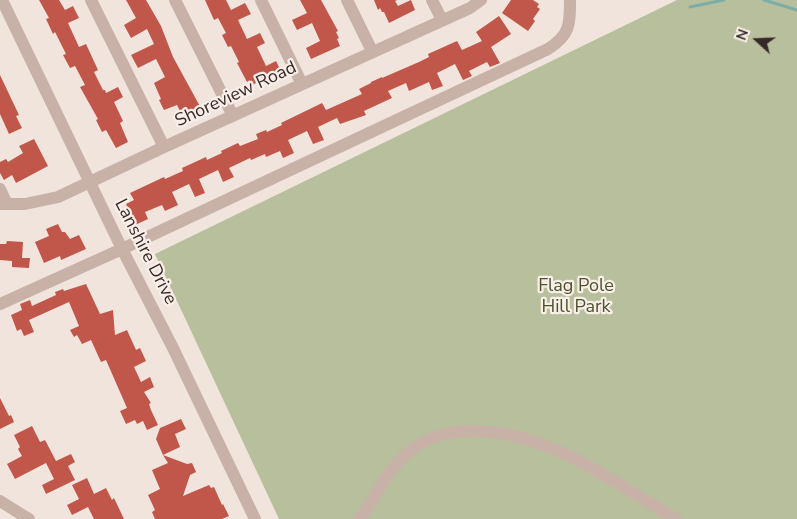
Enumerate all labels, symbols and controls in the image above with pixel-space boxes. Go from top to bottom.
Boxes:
north arrow [732,15,782,65]
text: N [732,27,753,43]
street label: Shoreview Road [172,57,300,133]
street label: Lanshire Drive [109,196,181,308]
park label: Flag Pole Hill Park [538,276,614,318]

